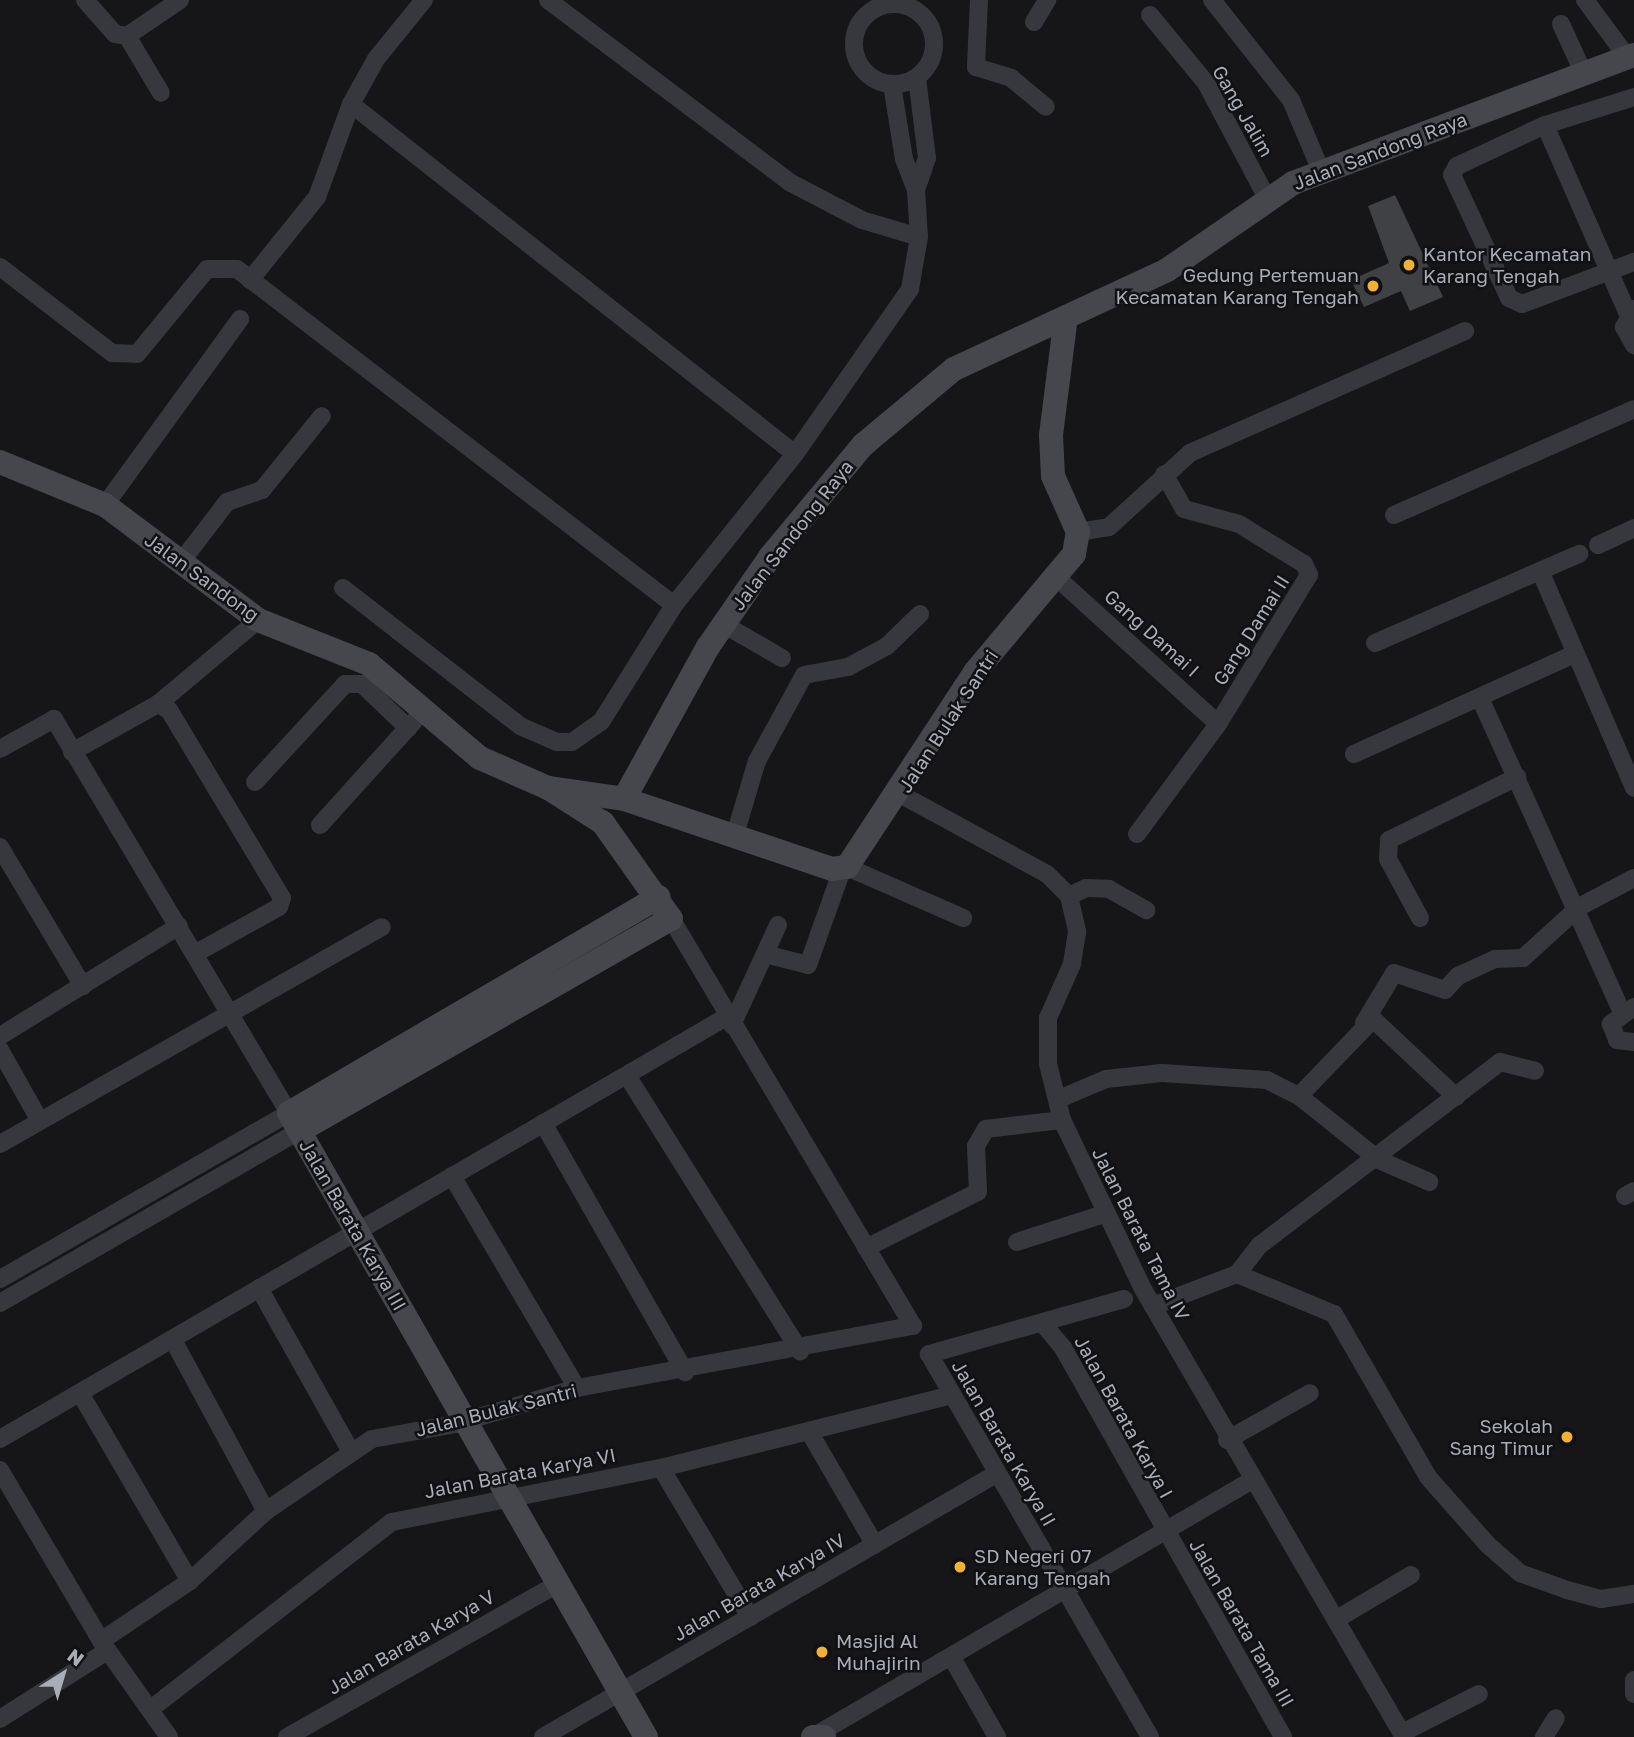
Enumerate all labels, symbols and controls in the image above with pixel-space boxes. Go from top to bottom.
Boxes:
street label: Gang Jalim [1208,61,1278,161]
street label: Jalan Sandong Raya [1290,107,1470,195]
place label: Kantor Kecamatan Karang Tengah [1423,243,1592,287]
marker: Kantor Kecamatan Karang Tengah [1401,257,1417,273]
place label: Gedung Pertemuan Kecamatan Karang Tengah [1115,264,1359,308]
marker: Gedung Pertemuan Kecamatan Karang Tengah [1365,278,1381,294]
street label: Jalan Sandong Raya [726,455,858,615]
street label: Jalan Sandong [140,528,264,626]
street label: Gang Damai II [1208,571,1294,689]
street label: Gang Damai I [1100,584,1204,682]
street label: Jalan Bulak Santri [893,645,1003,797]
street label: Jalan Barata Karya III [295,1135,411,1315]
street label: Jalan Barata Tama IV [1088,1144,1194,1324]
street label: Jalan Barata Karya I [1070,1332,1178,1502]
street label: Jalan Barata Karya II [947,1356,1061,1530]
street label: Jalan Bulak Santri [413,1379,579,1441]
place label: Sekolah Sang Timur [1449,1415,1553,1459]
marker: Sekolah Sang Timur [1559,1429,1575,1445]
street label: Jalan Barata Karya VI [422,1443,618,1503]
street label: Jalan Barata Karya IV [669,1528,849,1646]
street label: Jalan Barata Tama III [1185,1535,1299,1711]
place label: SD Negeri 07 Karang Tengah [974,1545,1111,1589]
marker: SD Negeri 07 Karang Tengah [952,1559,968,1575]
street label: Jalan Barata Karya V [324,1585,498,1699]
place label: Masjid Al Muhajirin [836,1630,921,1674]
north arrow [28,1639,98,1709]
text: N [63,1643,89,1670]
marker: Masjid Al Muhajirin [814,1644,830,1660]

